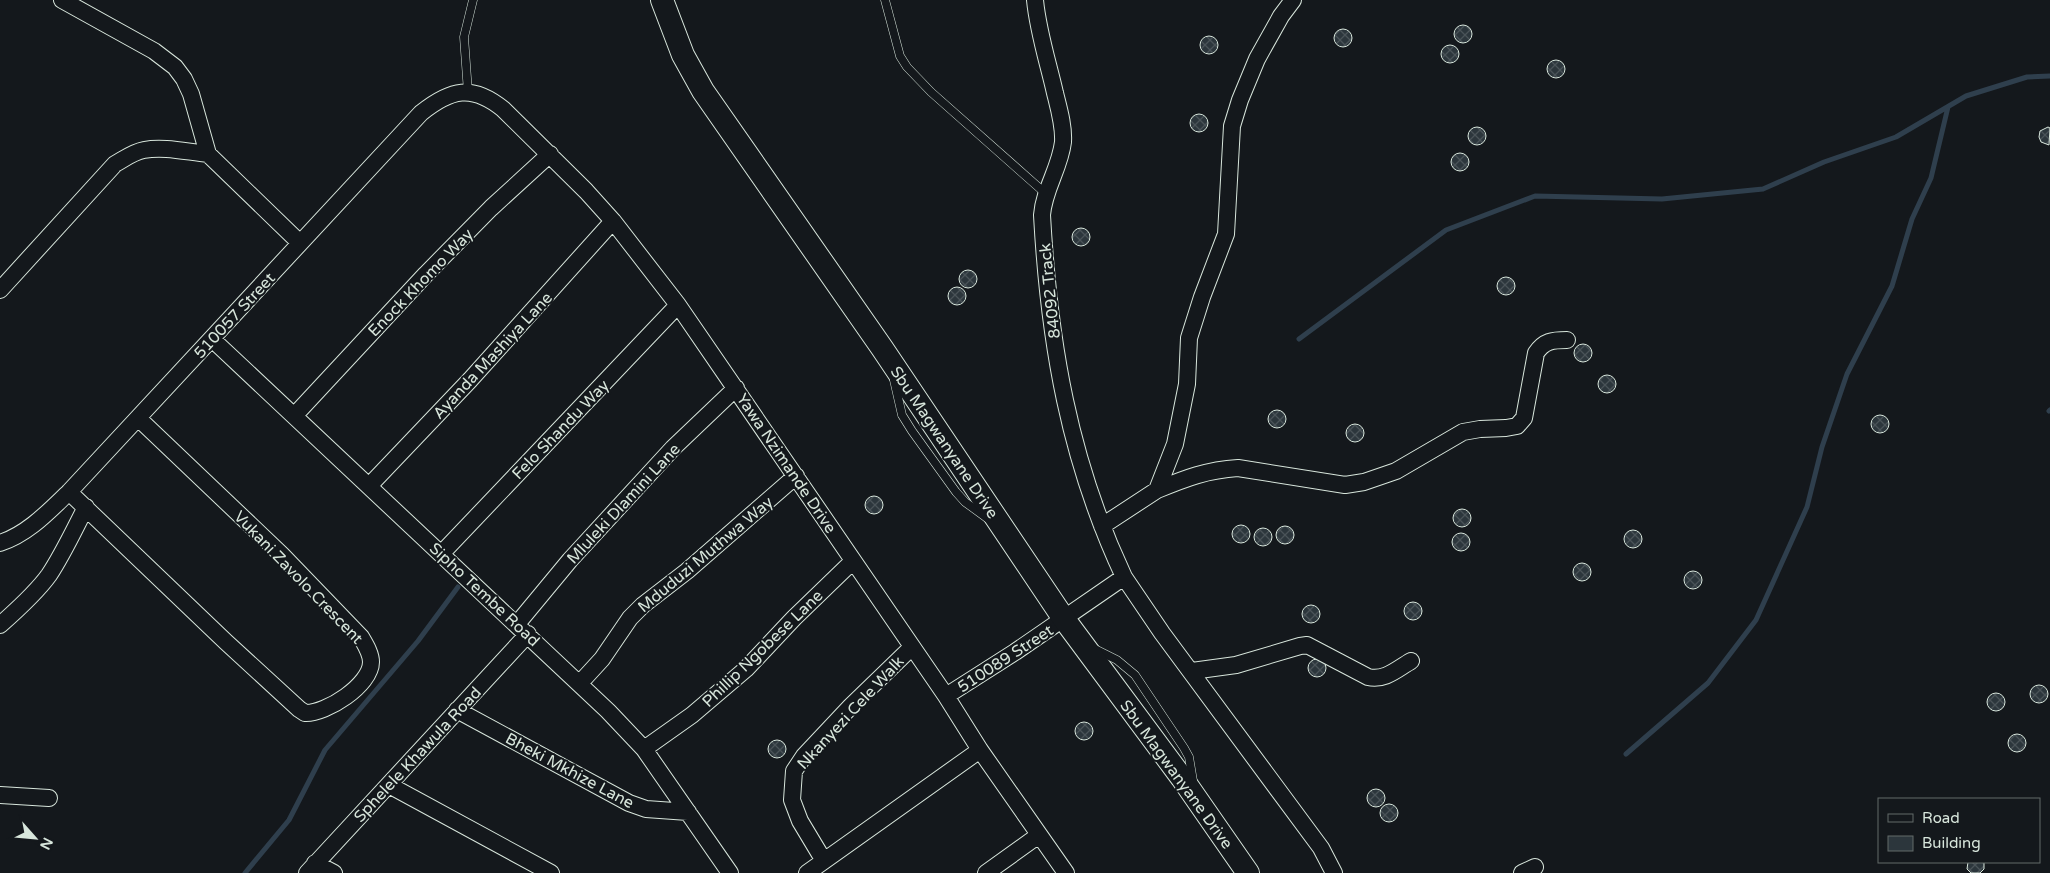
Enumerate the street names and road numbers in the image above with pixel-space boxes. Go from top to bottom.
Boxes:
street label: Enock Khomo Way [364,224,478,341]
street label: 84092 Track [1035,242,1065,339]
street label: 510057 Street [190,269,280,363]
street label: Ayanda Mashiya Lane [429,288,557,423]
street label: Sbu Magwanyane Drive [886,363,1003,522]
street label: Felo Shandu Way [508,375,614,484]
street label: Yawa Nzimande Drive [732,390,840,537]
street label: Mluleki Dlamini Lane [563,439,685,568]
street label: Mduduzi Muthwa Way [634,492,778,617]
street label: Vukani Zavolo Crescent [229,507,367,648]
street label: Sipho Tembe Road [425,539,544,651]
street label: Phillip Ngobese Lane [698,586,827,712]
street label: 510089 Street [954,620,1057,697]
street label: Nkanyezi Cele Walk [793,652,909,774]
street label: Sphelele Khawula Road [350,683,486,827]
street label: Sbu Magwanyane Drive [1115,696,1237,853]
street label: Bheki Mkhize Lane [502,729,637,813]

